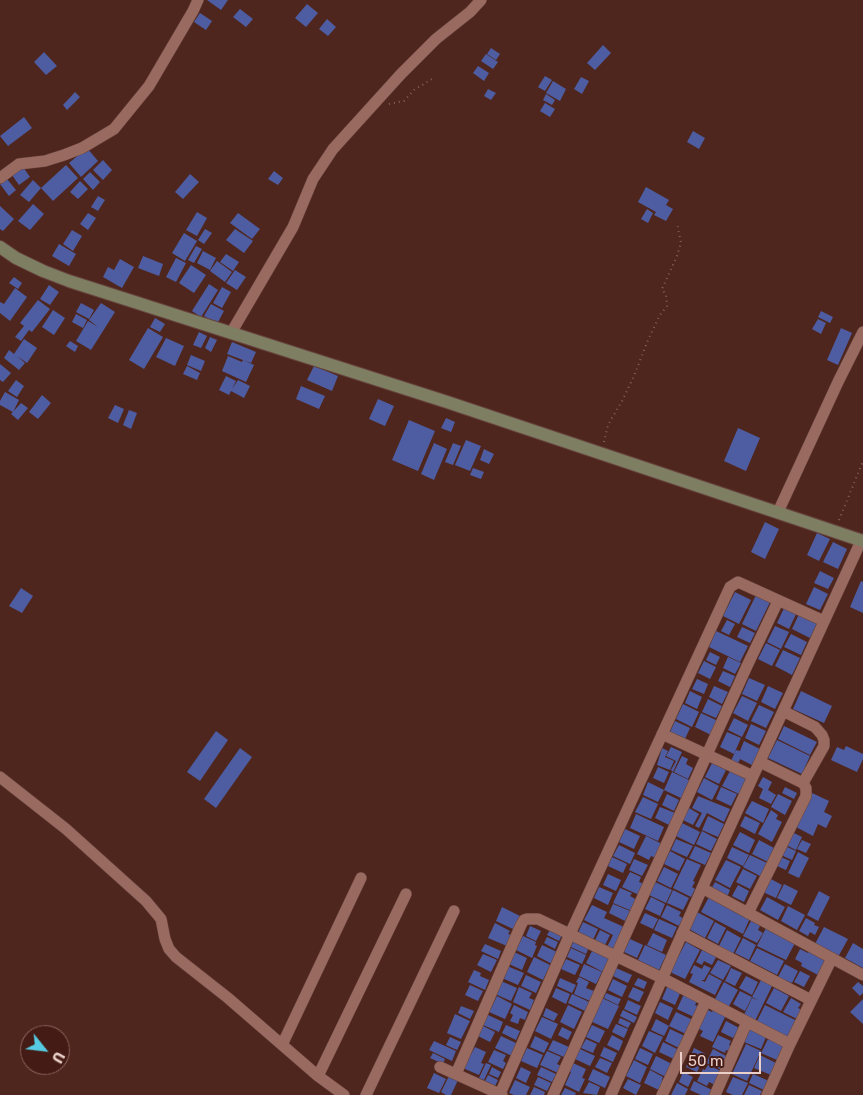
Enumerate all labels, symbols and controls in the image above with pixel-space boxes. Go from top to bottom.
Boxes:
north arrow [20,1025,70,1075]
scale bar [683,1042,764,1074]
text: U [48,1048,68,1066]
text: 50 m [688,1052,723,1070]

